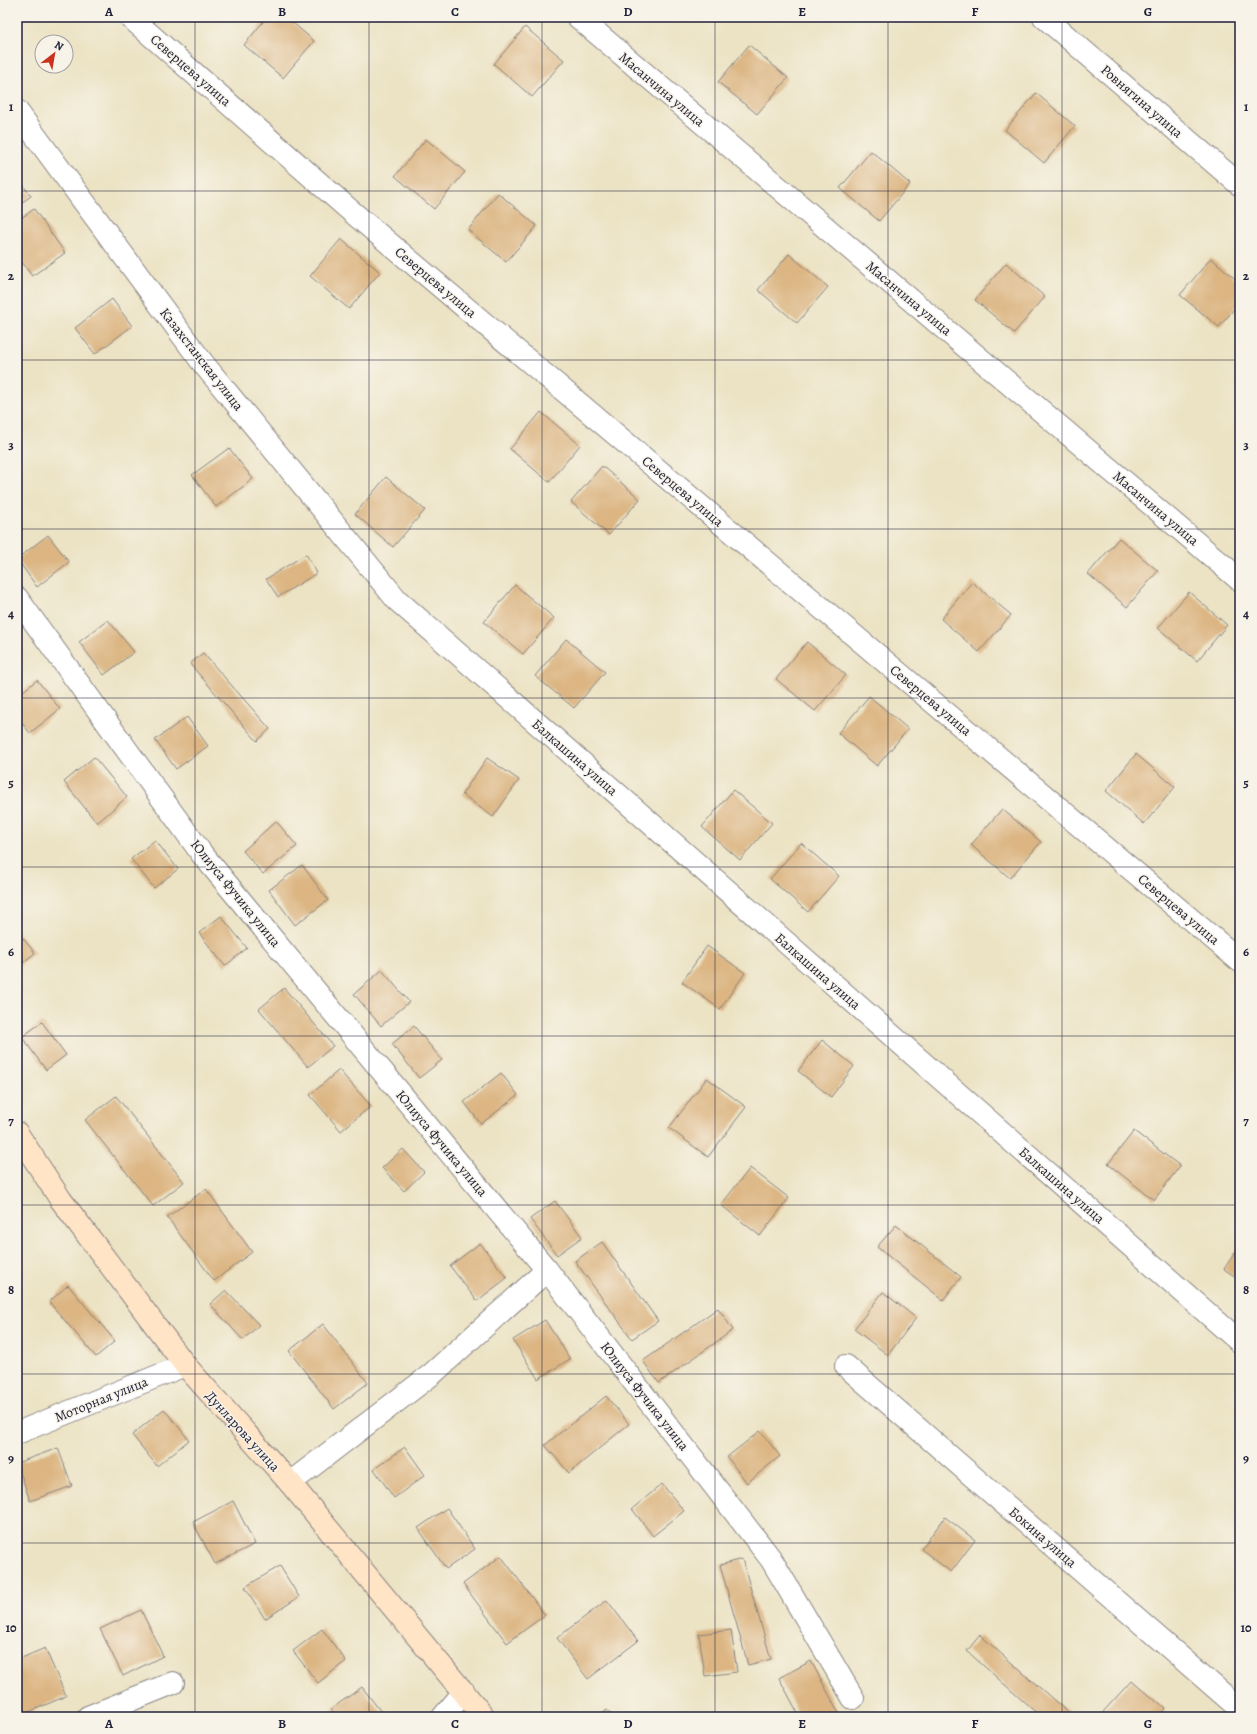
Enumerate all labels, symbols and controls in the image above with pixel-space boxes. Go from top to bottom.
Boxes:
text: A [104,3,114,20]
text: B [278,3,286,20]
text: C [451,3,459,20]
text: D [623,3,633,20]
text: E [798,3,806,20]
text: F [972,3,979,20]
text: G [1144,3,1152,20]
street label: Северцева улица [146,30,235,111]
north arrow [34,34,74,74]
text: N [52,37,66,54]
street label: Масанчина улица [615,48,709,131]
street label: Ровнягина улица [1097,60,1187,143]
text: 1 [9,98,14,115]
text: 1 [1244,98,1249,115]
street label: Северцева улица [391,243,481,322]
street label: Масанчина улица [862,257,956,340]
text: 2 [8,267,15,284]
text: 2 [1243,267,1250,284]
street label: Казахстанская улица [155,304,248,415]
text: 3 [8,436,14,453]
text: 3 [1243,436,1249,453]
street label: Северцева улица [638,452,728,531]
street label: Масанчина улица [1109,467,1203,550]
text: 4 [8,605,14,622]
text: 4 [1243,605,1249,622]
street label: Северцева улица [886,661,976,740]
street label: Балкашина улица [528,715,622,800]
text: 5 [8,774,14,791]
text: 5 [1243,774,1249,791]
street label: Юлиуса Фучика улица [186,835,285,952]
street label: Северцева улица [1134,870,1224,949]
street label: Балкашина улица [771,929,865,1014]
text: 6 [8,943,14,960]
text: 6 [1243,943,1249,960]
street label: Юлиуса Фучика улица [391,1086,492,1201]
text: 7 [8,1112,14,1129]
text: 7 [1243,1112,1249,1129]
street label: Балкашина улица [1015,1143,1109,1228]
text: 8 [8,1281,14,1298]
text: 8 [1243,1281,1249,1298]
street label: Юлиуса Фучика улица [596,1338,694,1455]
street label: Моторная улица [52,1372,151,1427]
street label: Дунларова улица [201,1387,284,1476]
text: 9 [8,1450,14,1467]
text: 9 [1243,1450,1249,1467]
street label: Бокина улица [1005,1503,1081,1572]
text: 10 [5,1619,17,1636]
text: 10 [1240,1619,1252,1636]
text: A [104,1715,114,1732]
text: B [278,1715,286,1732]
text: C [451,1715,459,1732]
text: D [623,1715,633,1732]
text: E [798,1715,806,1732]
text: F [972,1715,979,1732]
text: G [1144,1715,1152,1732]

